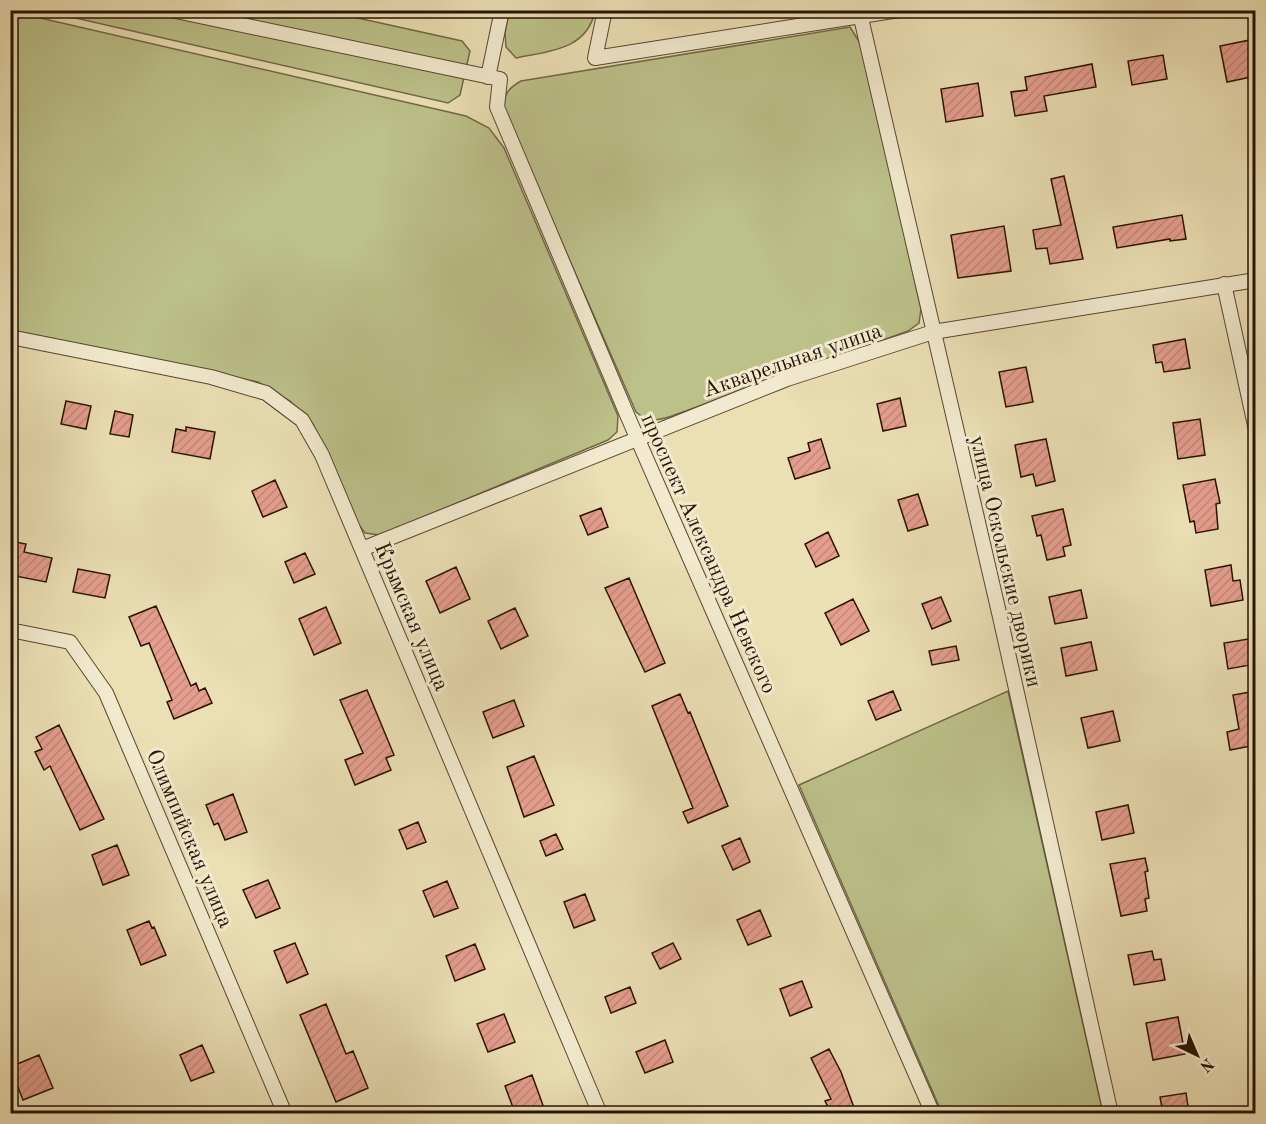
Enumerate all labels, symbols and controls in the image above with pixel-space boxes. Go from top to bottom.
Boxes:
street label: Акварельная улица [700,320,885,402]
street label: проспект Александра Невского [636,411,780,697]
street label: улица Оскольские дворики [965,433,1045,690]
street label: Крымская улица [370,539,452,694]
street label: Олимпийская улица [142,746,237,931]
north arrow [1167,1025,1227,1085]
text: N [1196,1054,1216,1075]

